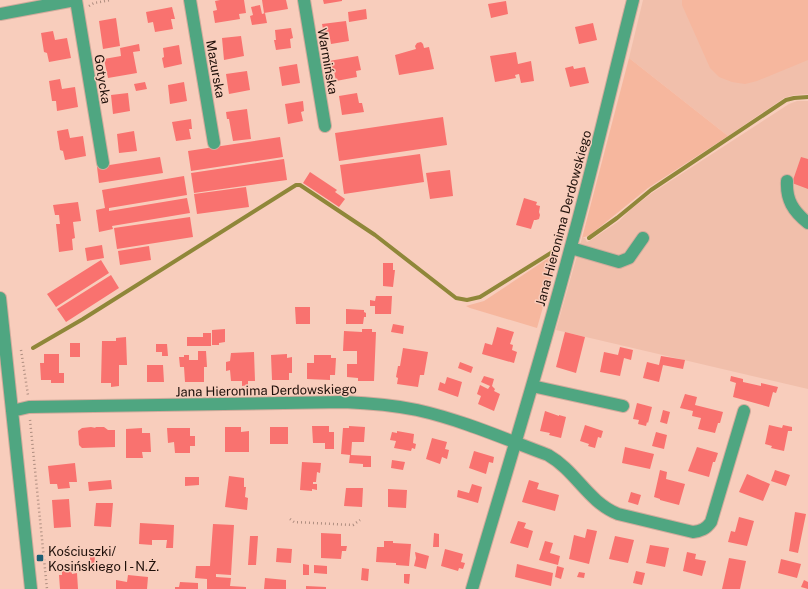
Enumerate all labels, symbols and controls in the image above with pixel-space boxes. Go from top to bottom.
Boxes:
street label: Warmińska [314,27,341,95]
street label: Mazurska [203,39,228,99]
street label: Gotycka [91,53,114,105]
street label: Jana Hieronima Derdowskiego [533,129,594,308]
street label: Jana Hieronima Derdowskiego [175,381,357,400]
place label: Kościuszki/ Kosińskiego I - N.Ż. [48,544,159,574]
marker: Kościuszki/ Kosińskiego I - N.Ż. [35,553,45,563]

